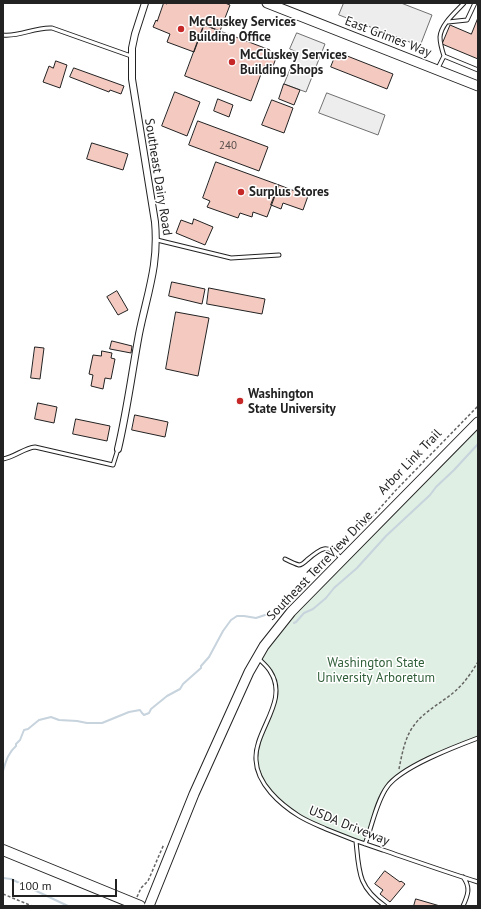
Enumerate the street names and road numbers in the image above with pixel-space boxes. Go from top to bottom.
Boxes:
street label: East Grimes Way [343,13,433,61]
street label: Southeast Dairy Road [141,117,175,237]
street label: Arbor Link Trail [375,426,445,498]
street label: Southeast TerreView Drive [264,508,376,624]
street label: USDA Driveway [306,803,392,849]

